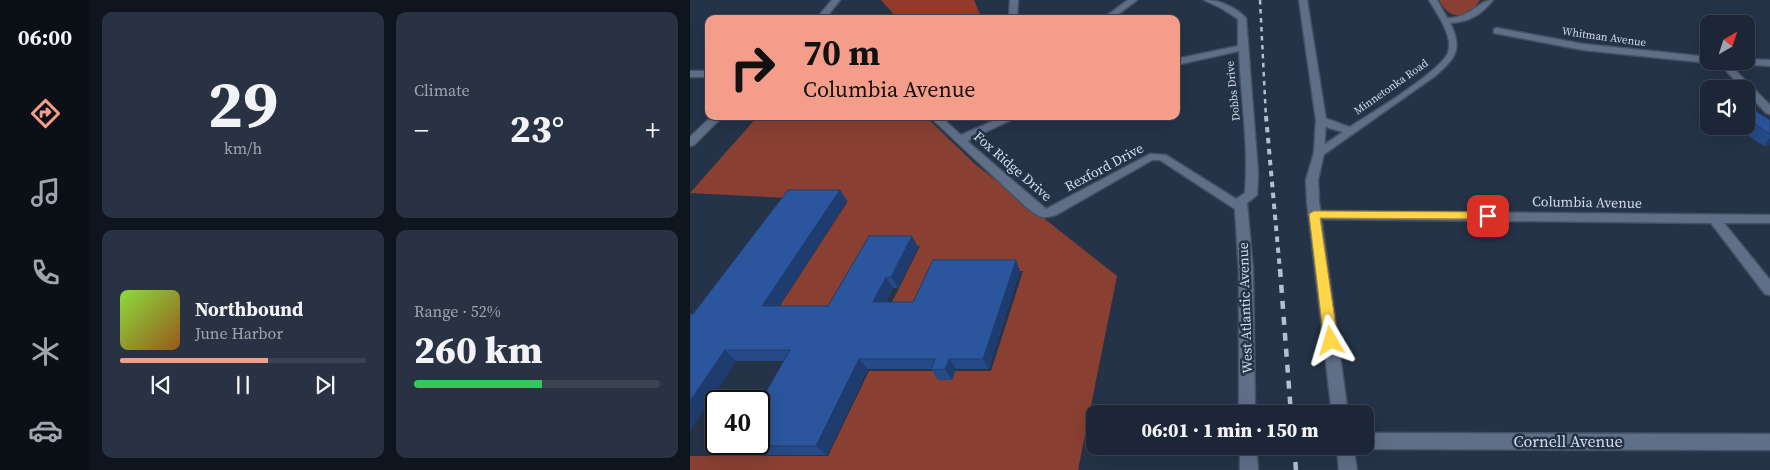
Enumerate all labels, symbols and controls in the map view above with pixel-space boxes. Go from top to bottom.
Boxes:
north arrow [1700,15,1755,70]
map controls [1700,15,1755,135]
text: 06:00 [18,22,72,52]
street label: Whitman Avenue [1561,24,1647,50]
text: 70 m [803,29,880,77]
icon: right [720,35,785,100]
street label: Minnetonka Road [1351,55,1432,118]
text: 29 [208,60,278,149]
street label: Dobbs Drive [1222,60,1244,122]
text: Columbia Avenue [803,74,976,104]
text: Climate [414,79,470,101]
button: sound [1700,80,1755,135]
icon: directions [28,96,63,131]
text: 23° [510,103,564,155]
text: − [414,111,429,149]
text: + [645,111,660,149]
street label: Fox Ridge Drive [969,126,1057,206]
text: km/h [224,137,262,159]
street label: Rexford Drive [1061,138,1147,196]
icon: music [28,175,63,210]
street label: Columbia Avenue [1532,191,1642,213]
pin [1467,195,1509,237]
icon: arrive [1474,202,1502,230]
street label: West Atlantic Avenue [1233,242,1257,374]
icon: phone [28,255,63,290]
text: Northbound [195,296,303,322]
text: Range · 52% [414,300,501,322]
position arrow [1304,314,1356,366]
text: June Harbor [195,322,283,344]
text: 260 km [414,324,542,376]
icon: climate [28,334,63,369]
icon: previous [147,371,175,399]
icon: pause [229,371,257,399]
icon: next [311,371,339,399]
speed limit sign: 40 [705,390,770,455]
icon: car [28,413,63,448]
text: 06:01 · 1 min · 150 m [1141,417,1319,443]
street label: Cornell Avenue [1513,430,1623,452]

